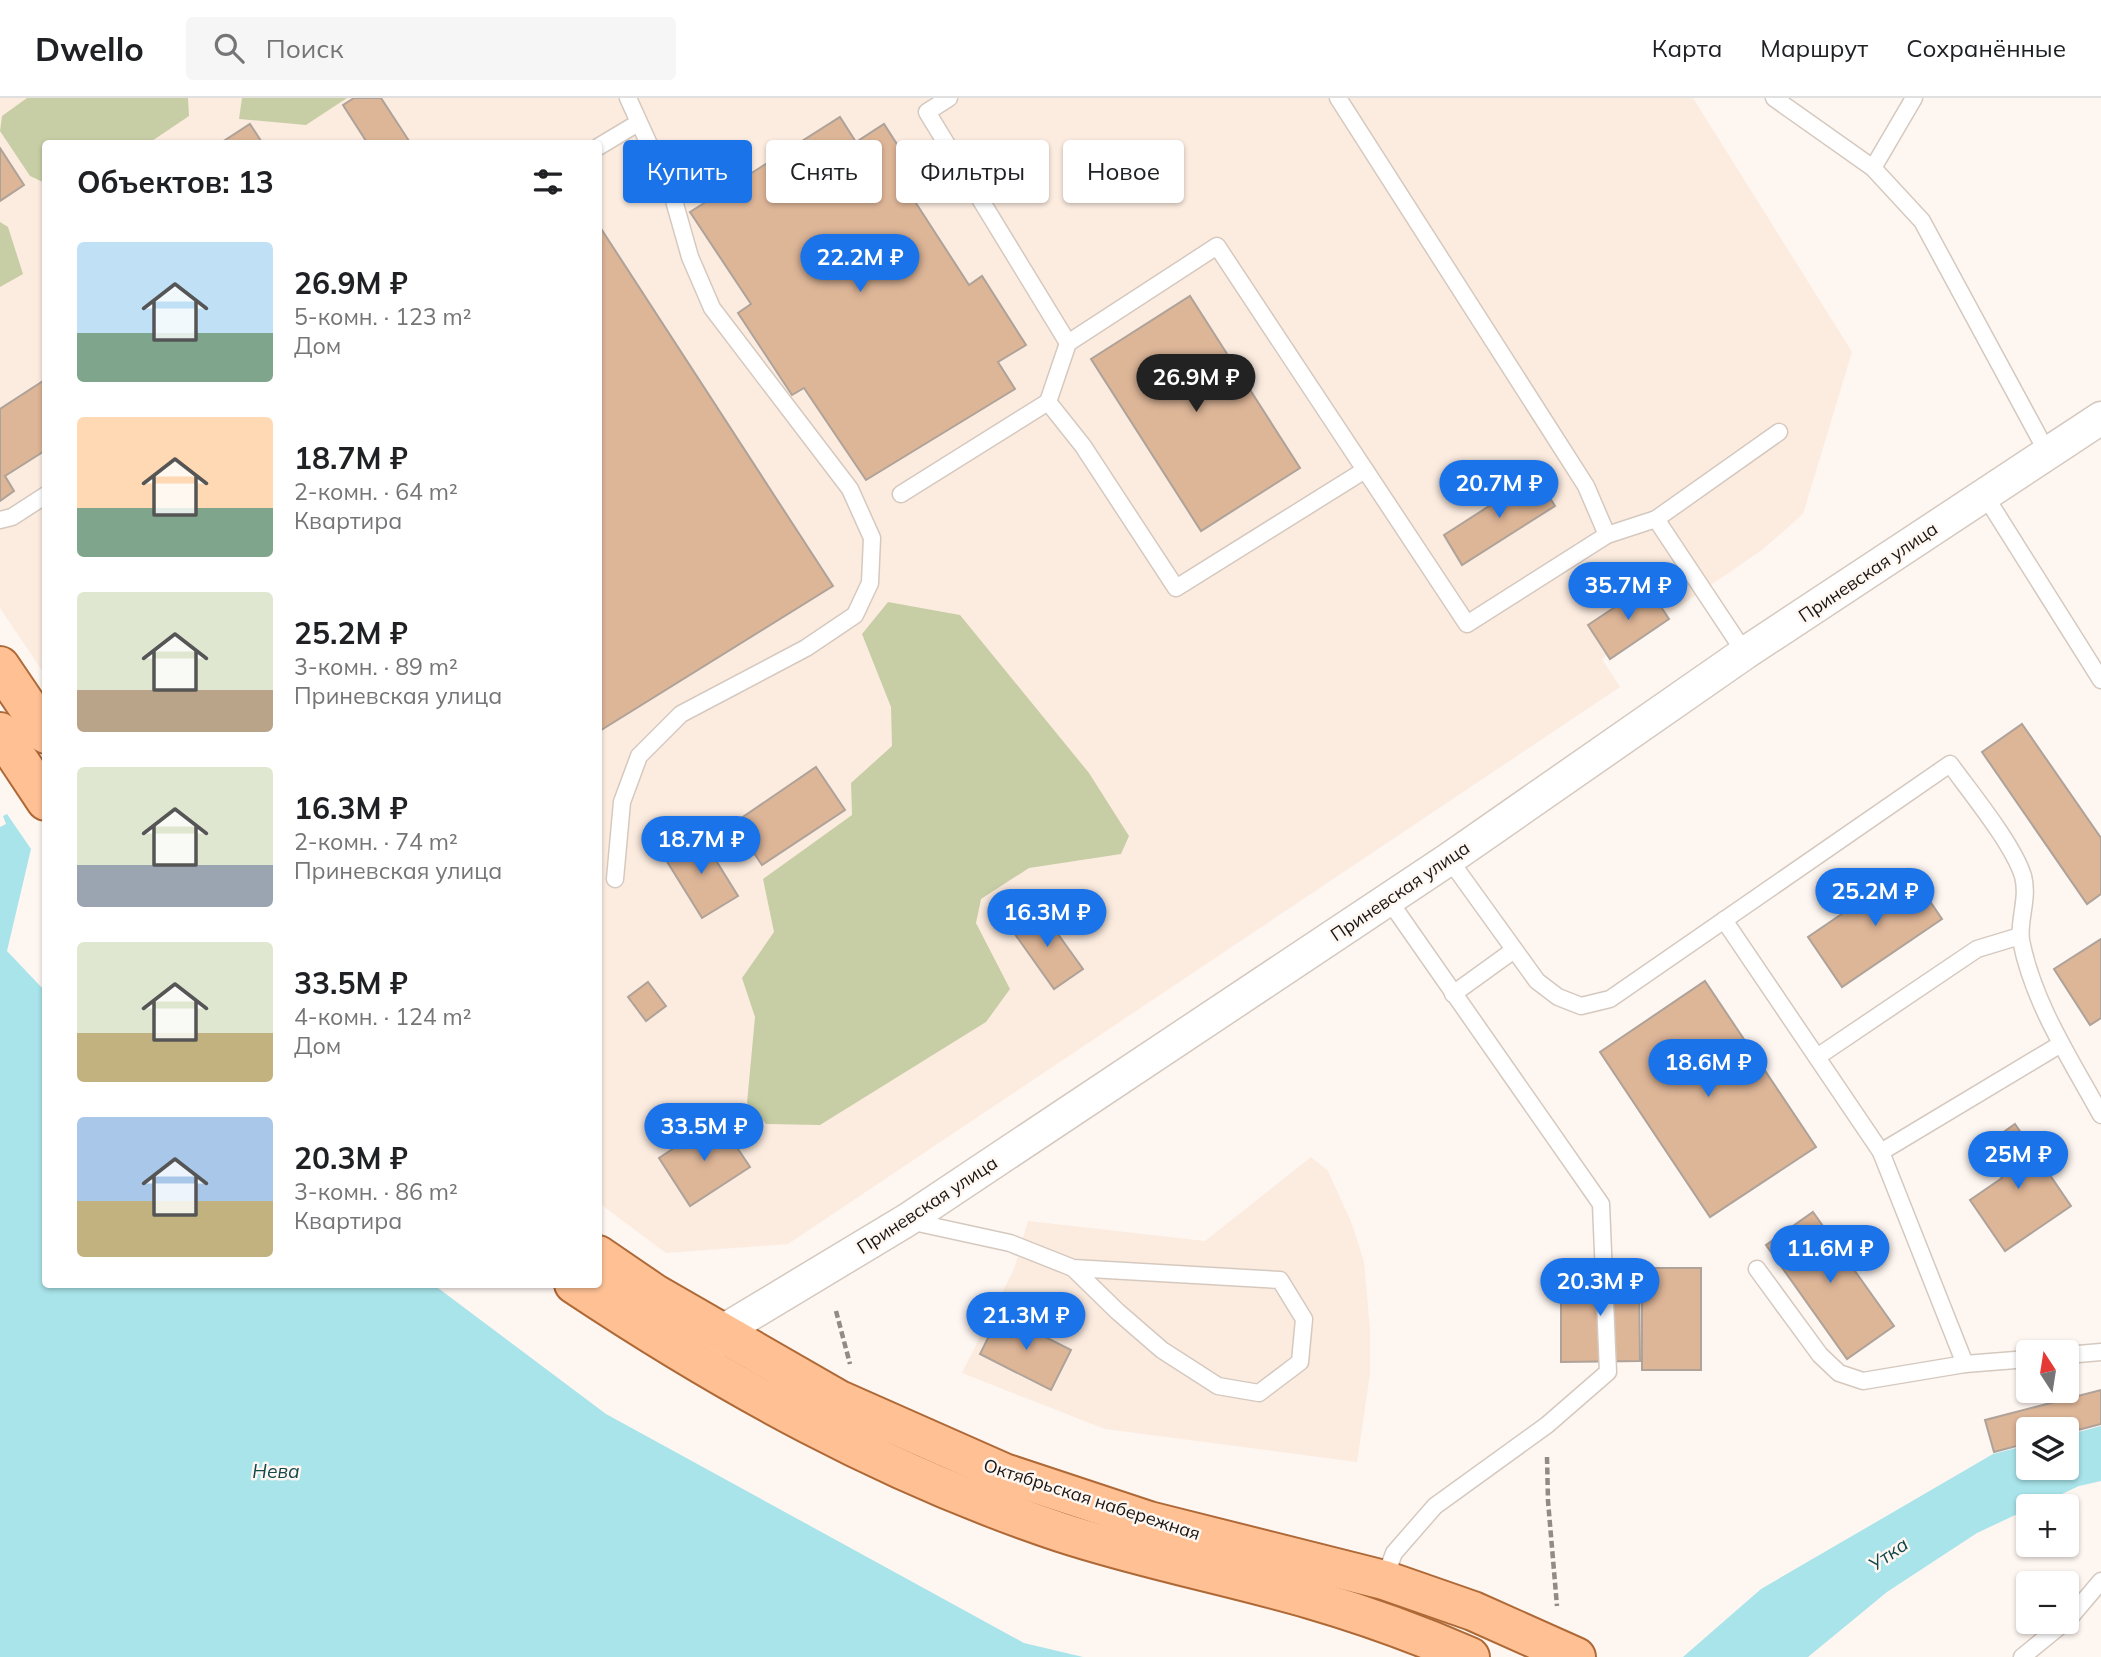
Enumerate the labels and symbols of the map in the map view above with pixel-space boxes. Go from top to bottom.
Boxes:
pin: 22.2M ₽ [795,234,925,294]
pin: 26.9M ₽ [1131,354,1261,414]
pin: 20.7M ₽ [1434,460,1564,520]
street label: Приневская улица [1794,517,1942,627]
pin: 35.7M ₽ [1563,562,1693,622]
pin: 18.7M ₽ [636,816,766,876]
street label: Приневская улица [1326,836,1474,946]
pin: 25.2M ₽ [1810,868,1940,928]
pin: 16.3M ₽ [982,890,1112,949]
pin: 18.6M ₽ [1643,1040,1773,1099]
pin: 33.5M ₽ [639,1104,769,1163]
pin: 25M ₽ [1969,1132,2067,1191]
street label: Приневская улица [852,1151,1002,1259]
pin: 11.6M ₽ [1765,1226,1895,1285]
pin: 20.3M ₽ [1535,1258,1665,1318]
pin: 21.3M ₽ [961,1292,1091,1352]
north arrow [2016,1340,2079,1404]
street label: Октябрьская набережная [981,1453,1203,1545]
water label: Нева [252,1459,300,1483]
water label: Утка [1863,1532,1913,1576]

